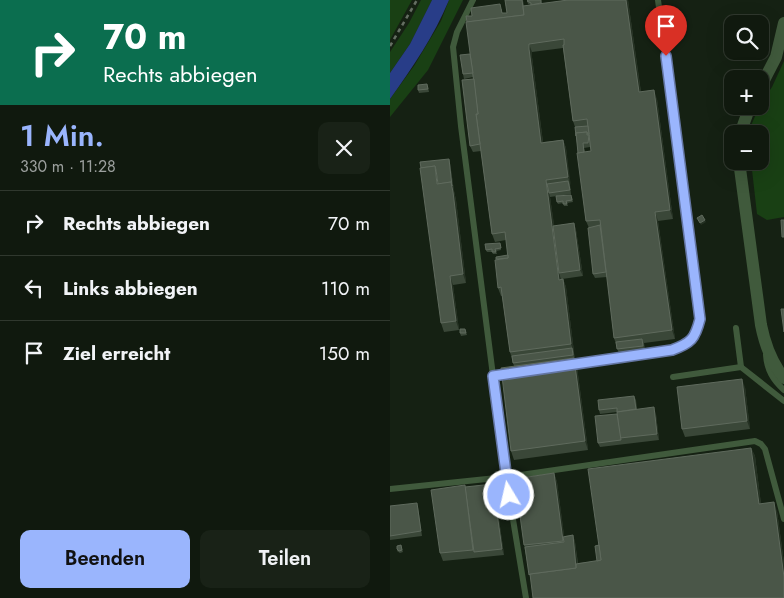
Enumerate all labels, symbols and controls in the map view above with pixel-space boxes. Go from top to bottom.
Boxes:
pin [645,5,687,56]
text: 70 m [103,12,186,62]
icon: arrive [652,12,680,40]
map controls [724,15,769,170]
button: search [724,15,769,60]
icon: right [20,20,85,85]
text: Rechts abbiegen [103,58,258,90]
button: + [724,70,769,115]
text: 1 Min. [20,114,104,157]
button: close [318,122,370,174]
button: − [724,125,769,170]
text: 330 m · 11:28 [20,155,116,178]
icon: right [20,209,48,237]
text: Rechts abbiegen [63,210,210,237]
text: 70 m [328,210,370,237]
icon: left [20,274,48,302]
text: Links abbiegen [63,275,198,302]
text: 110 m [321,275,370,302]
icon: arrive [20,339,48,367]
text: Ziel erreicht [63,340,170,367]
text: 150 m [319,340,370,367]
position arrow [482,468,534,520]
button: Beenden [20,530,190,588]
button: Teilen [200,530,370,588]

